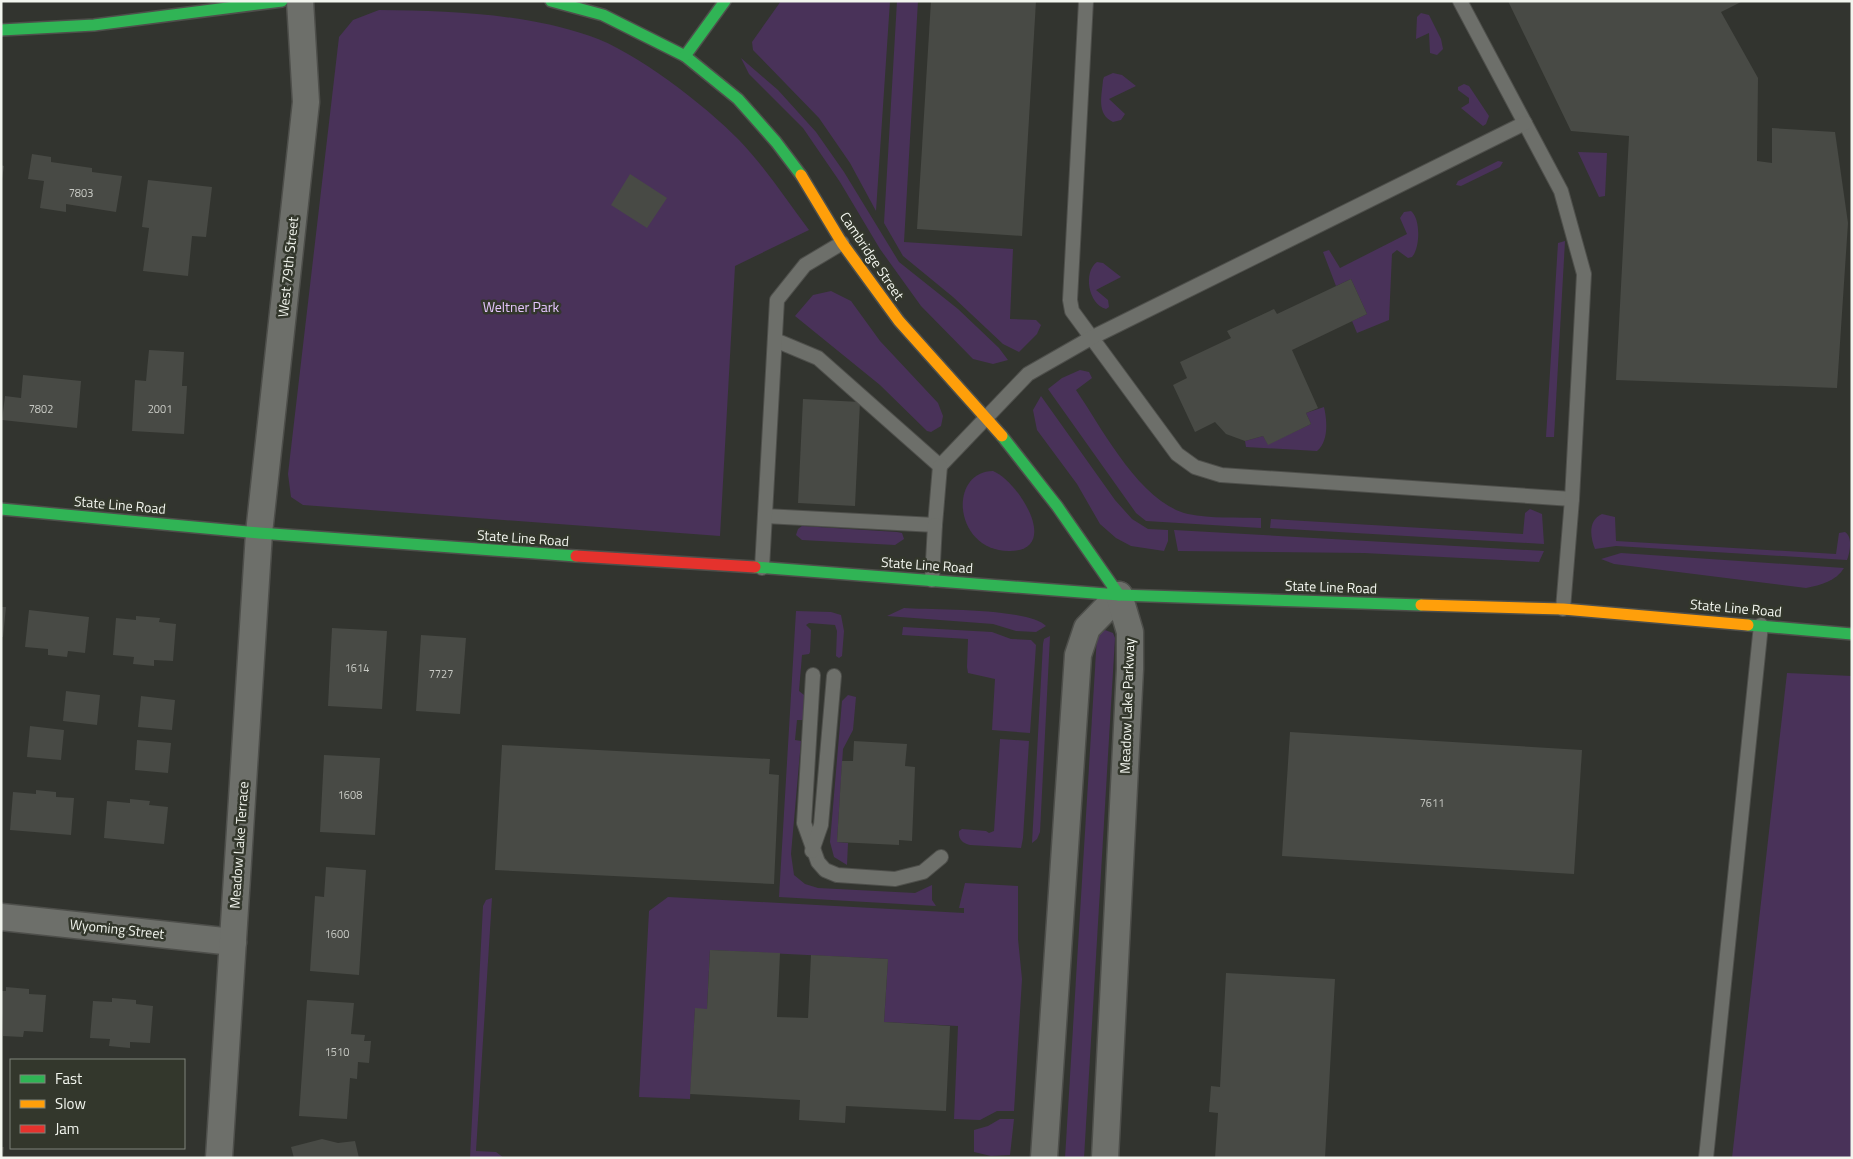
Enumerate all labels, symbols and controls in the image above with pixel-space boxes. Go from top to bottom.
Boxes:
house number: 7803 [69,185,93,201]
street label: Cambridge Street [835,207,910,304]
street label: West 79th Street [272,216,303,318]
park label: Weltner Park [483,296,560,317]
house number: 7802 [29,401,53,417]
house number: 2001 [148,401,172,417]
street label: State Line Road [73,490,167,519]
street label: State Line Road [476,524,570,551]
street label: State Line Road [880,551,974,578]
street label: State Line Road [1285,574,1377,599]
street label: State Line Road [1689,593,1783,622]
street label: Meadow Lake Parkway [1114,638,1139,774]
house number: 1614 [345,660,369,676]
house number: 7727 [429,666,453,682]
street label: Meadow Lake Terrace [224,781,253,909]
house number: 1608 [338,787,362,803]
house number: 7611 [1420,795,1444,811]
street label: Wyoming Street [69,913,166,944]
house number: 1600 [325,926,349,942]
house number: 1510 [325,1044,349,1060]
legend [10,1059,185,1149]
text: Fast [55,1067,83,1090]
text: Slow [55,1092,86,1115]
text: Jam [55,1117,79,1140]

